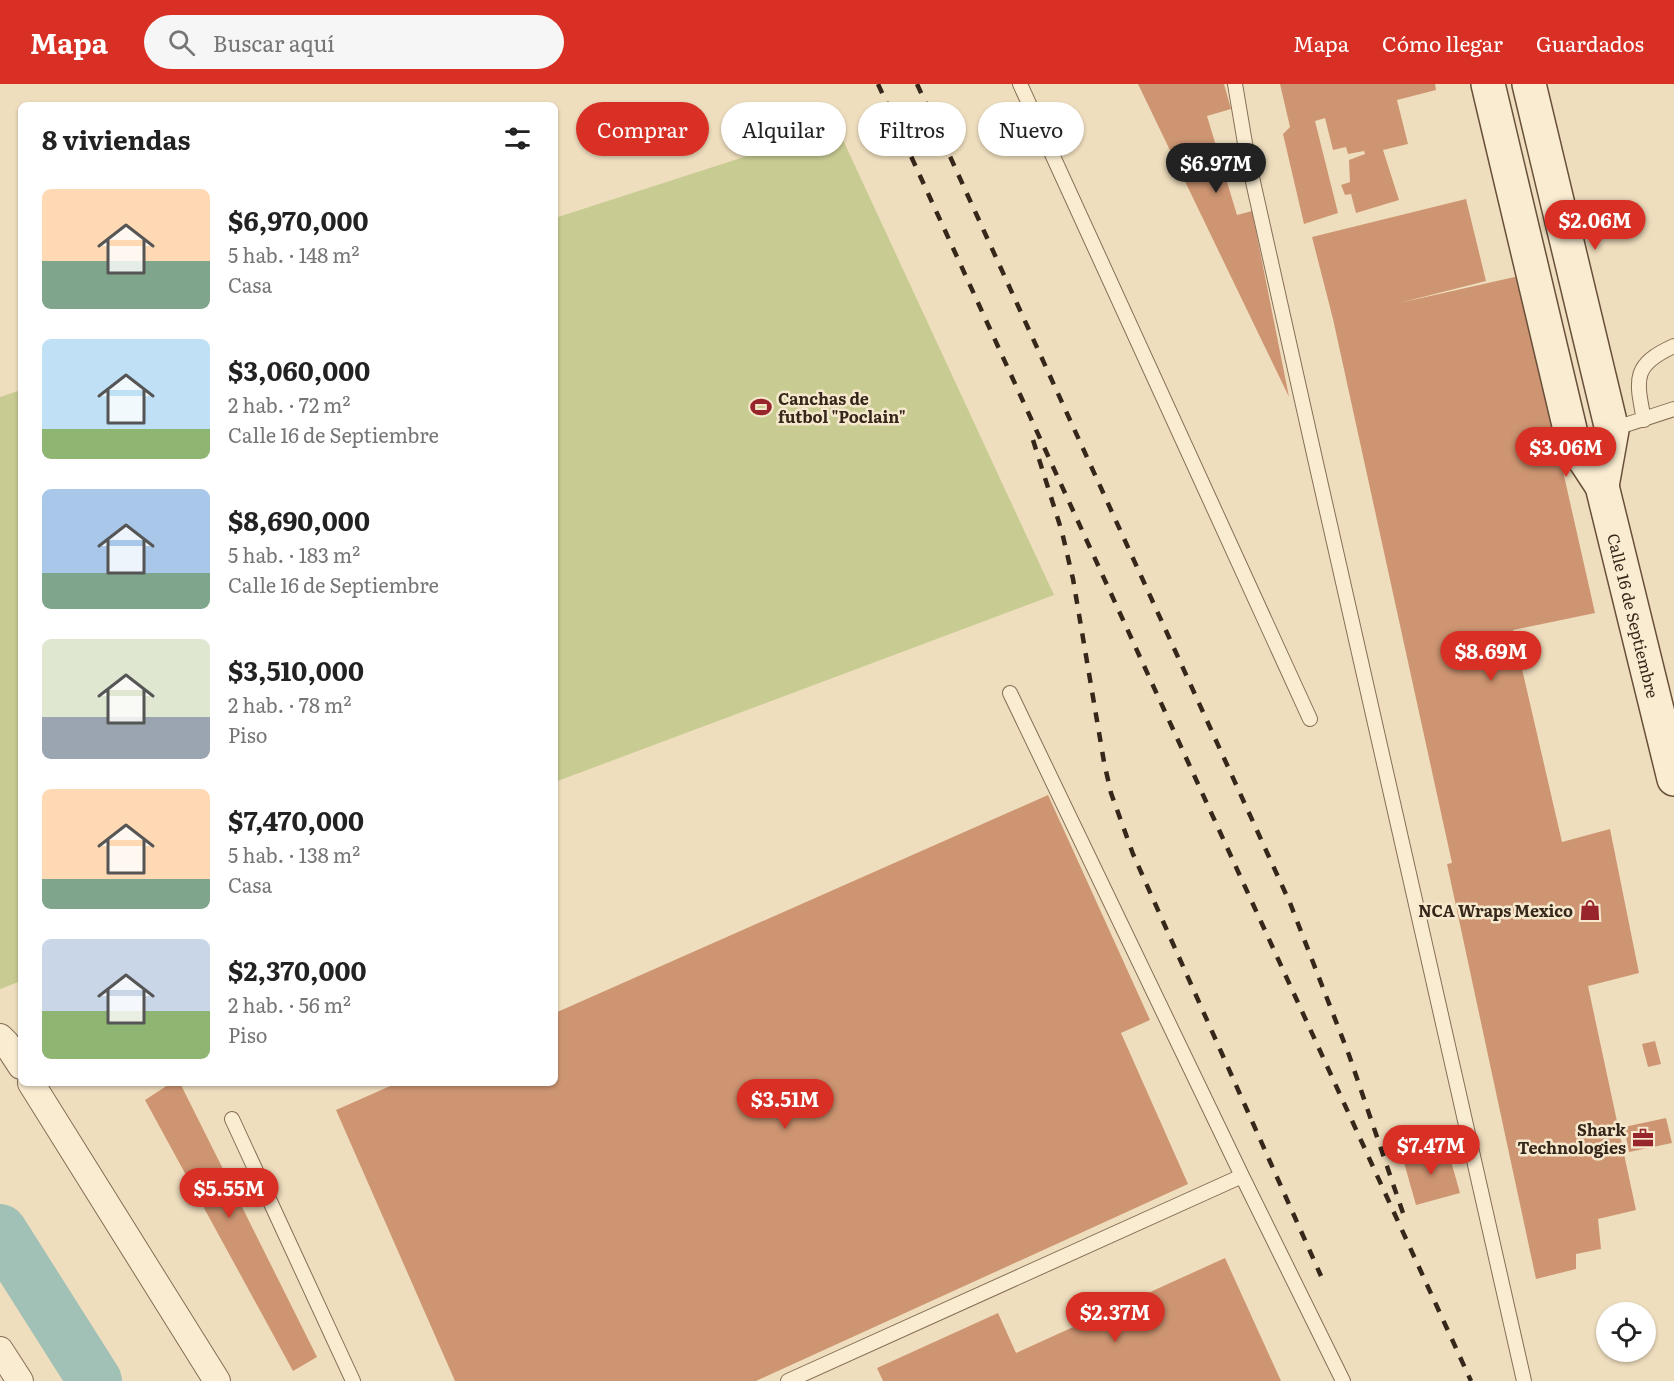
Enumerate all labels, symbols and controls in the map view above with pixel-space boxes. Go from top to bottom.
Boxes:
search box [144,15,564,69]
text: Mapa [30,21,108,63]
icon: search [165,26,198,59]
text: Buscar aquí [213,26,335,59]
text: Mapa [1293,27,1349,58]
text: Cómo llegar [1382,27,1503,58]
text: Guardados [1536,27,1644,58]
chip: Comprar [576,102,709,156]
chip: Alquilar [721,102,846,156]
chip: Filtros [858,102,966,156]
chip: Nuevo [978,102,1084,156]
text: 8 viviendas [42,119,190,158]
icon: filters [501,122,534,155]
pin: $6.97M [1167,143,1265,194]
text: $6.97M [1180,147,1252,177]
text: $6,970,000 [228,200,369,239]
pin: $2.06M [1546,200,1644,251]
text: $2.06M [1559,204,1631,234]
icon: home [90,213,162,285]
text: 5 hab. · 148 m² [228,239,360,269]
text: Casa [228,269,272,299]
text: $3,060,000 [228,350,370,389]
icon: home [90,363,162,435]
place label: Canchas de futbol "Poclain" [778,386,906,428]
text: 2 hab. · 72 m² [228,389,350,419]
sports icon: Canchas de futbol "Poclain" [749,395,773,419]
text: Calle 16 de Septiembre [228,419,439,449]
pin: $3.06M [1517,427,1615,478]
text: $3.06M [1529,431,1603,461]
text: $8,690,000 [228,500,370,539]
icon: home [90,513,162,585]
street label: Calle 16 de Septiembre [1602,531,1666,700]
text: 5 hab. · 183 m² [228,539,360,569]
text: Calle 16 de Septiembre [228,569,439,599]
pin: $8.69M [1442,631,1540,682]
text: $8.69M [1454,635,1528,665]
text: $3,510,000 [228,650,364,689]
icon: home [90,663,162,735]
text: 2 hab. · 78 m² [228,689,351,719]
text: Piso [228,719,267,749]
text: $7,470,000 [228,800,364,839]
icon: home [90,813,162,885]
text: 5 hab. · 138 m² [228,839,360,869]
text: Casa [228,869,272,899]
place label: NCA Wraps Mexico [1418,898,1573,922]
shop icon: NCA Wraps Mexico [1578,898,1602,922]
text: $2,370,000 [228,950,367,989]
icon: home [90,963,162,1035]
text: 2 hab. · 56 m² [228,989,351,1019]
text: Piso [228,1019,267,1049]
pin: $3.51M [736,1079,834,1130]
text: $3.51M [751,1083,819,1113]
place label: Shark Technologies [1517,1117,1626,1159]
pin: $7.47M [1382,1125,1480,1176]
office icon: Shark Technologies [1631,1126,1655,1150]
text: $7.47M [1397,1129,1465,1159]
pin: $5.55M [180,1168,278,1219]
text: $5.55M [194,1172,264,1202]
pin: $2.37M [1066,1292,1164,1343]
text: $2.37M [1080,1296,1150,1326]
map controls [1596,1302,1656,1362]
button: locate [1596,1302,1656,1362]

